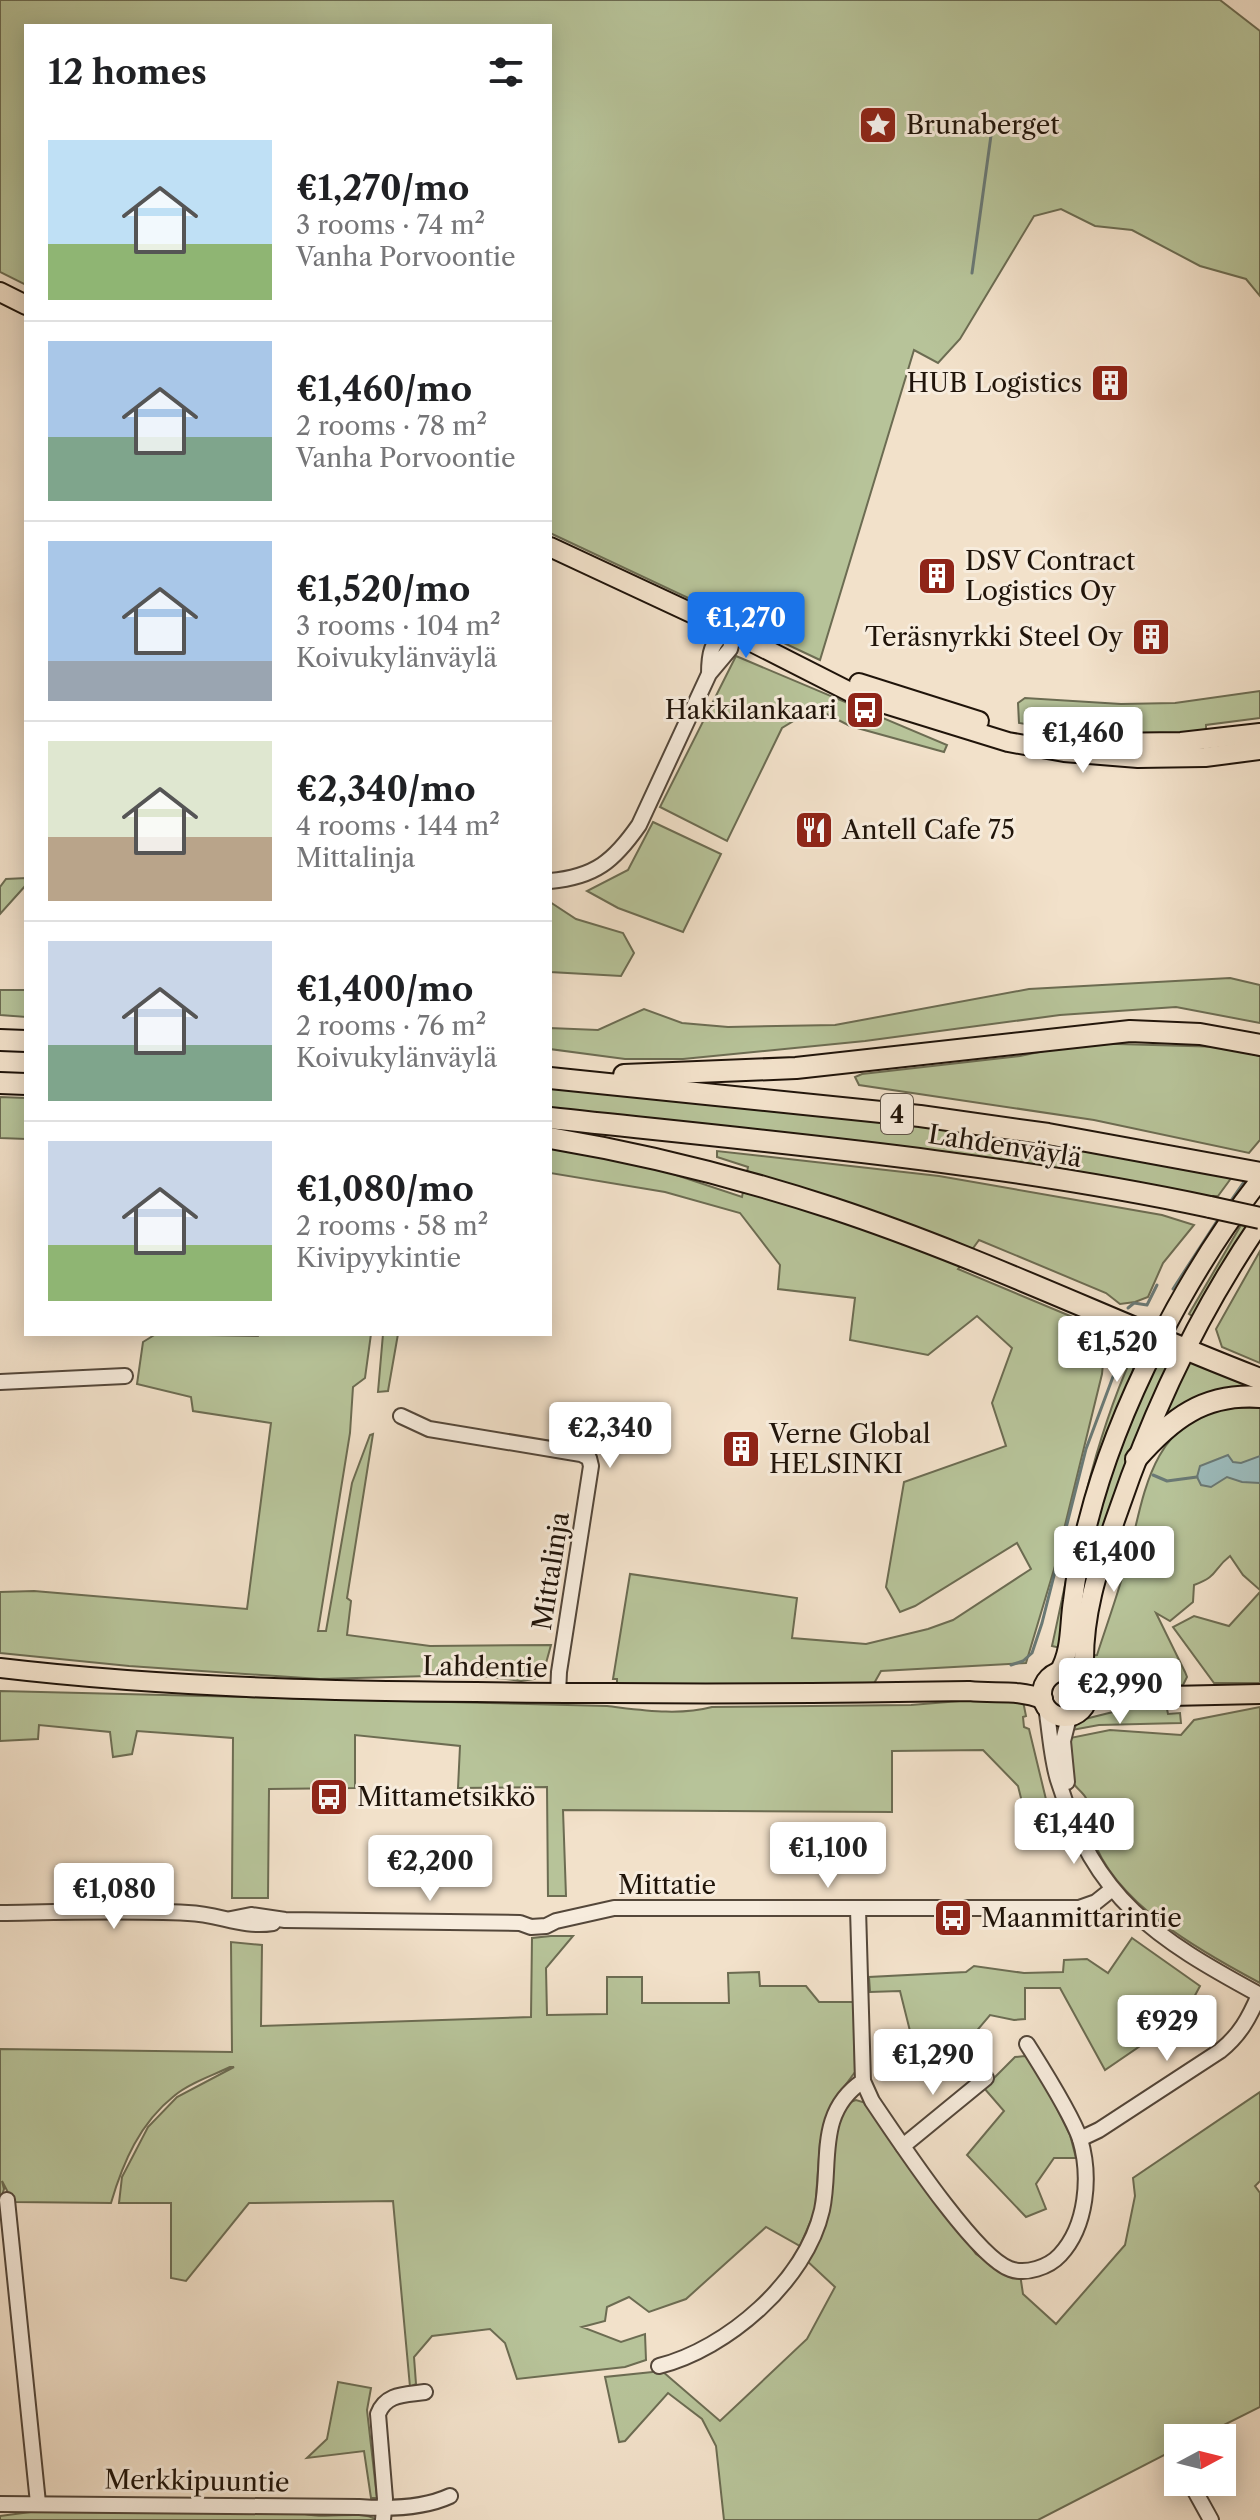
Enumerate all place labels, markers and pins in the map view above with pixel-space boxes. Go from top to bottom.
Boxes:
place icon: Brunaberget [857,104,899,146]
place label: Brunaberget [906,109,1060,141]
building icon: HUB Logistics [1089,362,1131,404]
place label: HUB Logistics [907,367,1082,399]
place label: DSV Contract Logistics Oy [965,545,1136,607]
building icon: DSV Contract Logistics Oy [916,555,958,597]
pin: €1,270 [681,592,811,660]
building icon: Teräsnyrkki Steel Oy [1130,616,1172,658]
place label: Teräsnyrkki Steel Oy [865,621,1124,653]
bus stop icon: Hakkilankaari [844,689,886,731]
place label: Hakkilankaari [665,694,837,726]
pin: €1,460 [1018,707,1148,775]
restaurant icon: Antell Cafe 75 [793,809,835,851]
place label: Antell Cafe 75 [841,814,1015,846]
pin: €1,520 [1052,1316,1182,1384]
pin: €2,340 [545,1402,675,1470]
place label: Verne Global HELSINKI [768,1418,931,1480]
building icon: Verne Global HELSINKI [720,1428,762,1470]
pin: €1,400 [1049,1526,1179,1594]
pin: €2,990 [1055,1658,1185,1726]
bus stop icon: Mittametsikkö [308,1776,350,1818]
place label: Mittametsikkö [357,1781,535,1813]
pin: €1,440 [1009,1798,1139,1866]
pin: €1,100 [763,1822,893,1890]
pin: €2,200 [365,1835,495,1903]
pin: €1,080 [49,1863,179,1931]
bus stop icon: Maanmittarintie [932,1897,974,1939]
place label: Maanmittarintie [981,1902,1182,1934]
pin: €929 [1120,1995,1214,2063]
pin: €1,290 [868,2029,998,2097]

